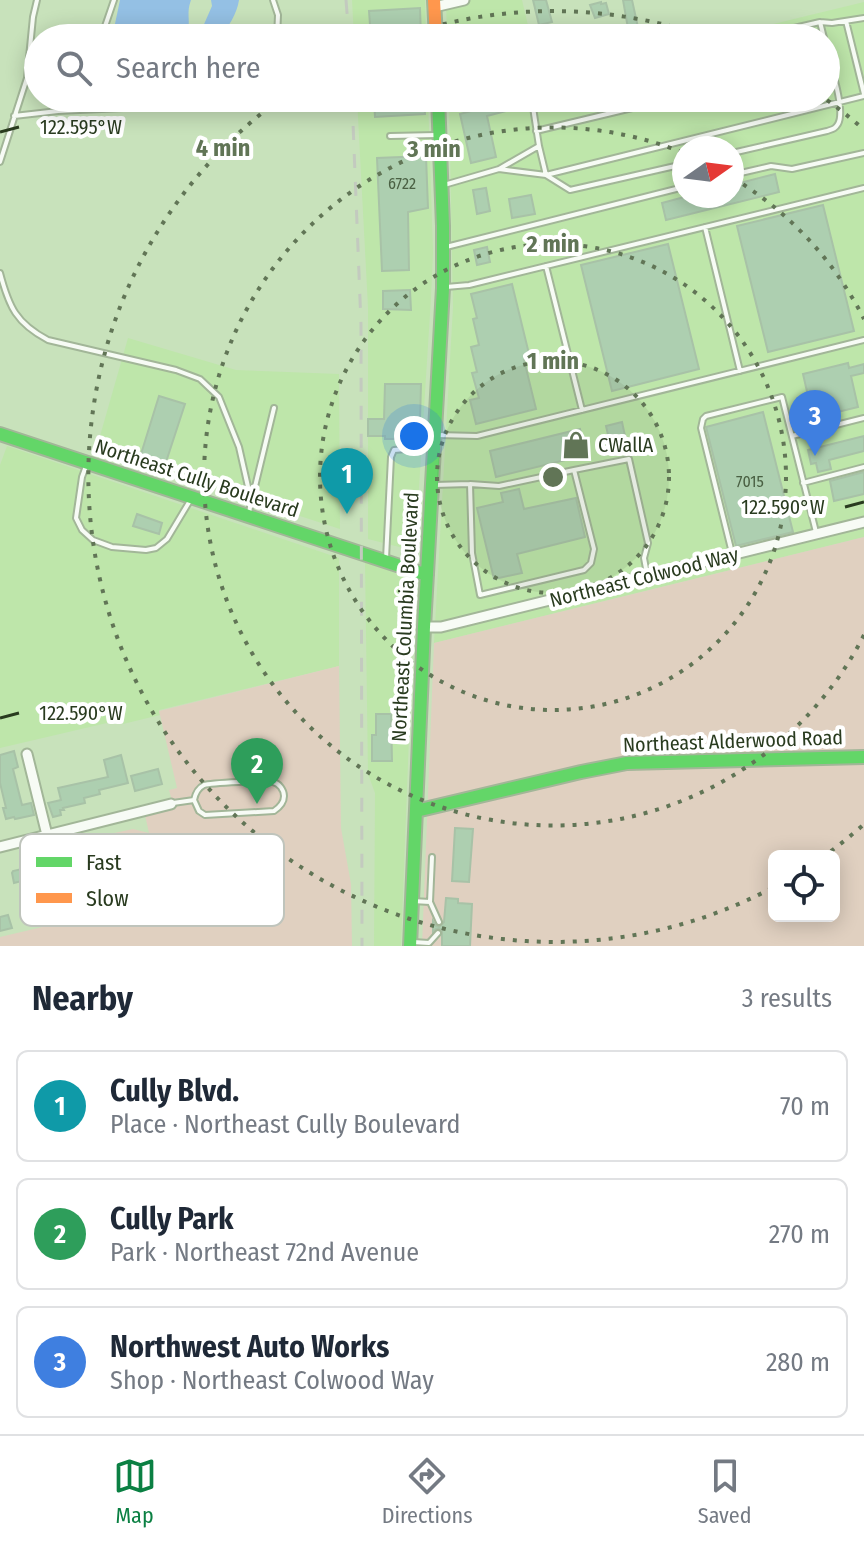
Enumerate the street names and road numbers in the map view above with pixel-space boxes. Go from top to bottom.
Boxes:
street label: Northeast Cully Boulevard [92,434,302,522]
street label: Northeast Columbia Boulevard [386,492,424,742]
street label: Northeast Colwood Way [547,542,741,612]
street label: Northeast Alderwood Road [623,725,843,757]

